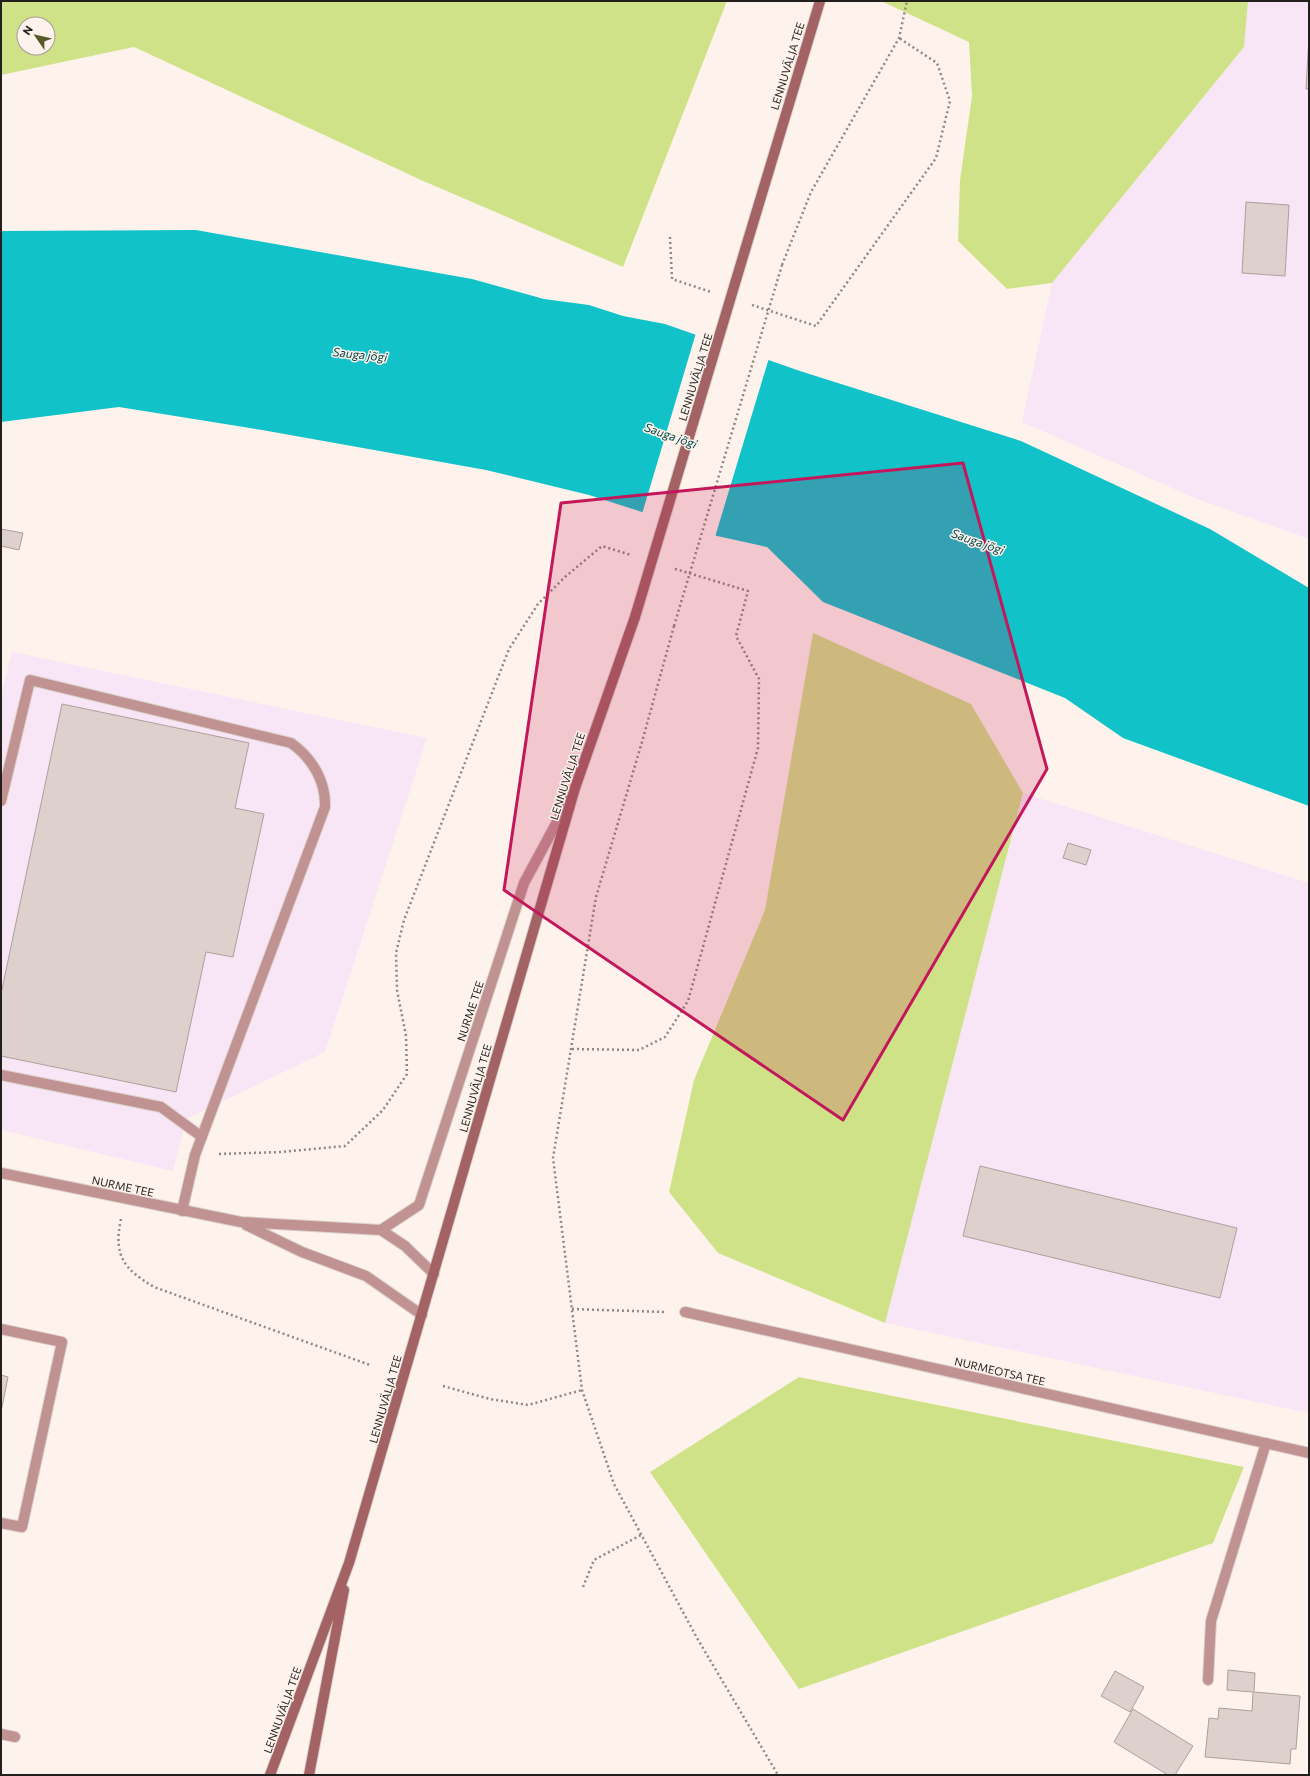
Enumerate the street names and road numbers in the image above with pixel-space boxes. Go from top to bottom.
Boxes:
street label: LENNUVÄLJA TEE [767,20,807,112]
street label: LENNUVÄLJA TEE [675,331,715,423]
street label: LENNUVÄLJA TEE [546,730,588,822]
street label: NURME TEE [454,979,486,1043]
street label: LENNUVÄLJA TEE [455,1042,495,1134]
street label: NURME TEE [91,1173,155,1199]
street label: LENNUVÄLJA TEE [365,1353,405,1445]
street label: NURMEOTSA TEE [953,1354,1047,1388]
street label: LENNUVÄLJA TEE [259,1665,305,1755]

